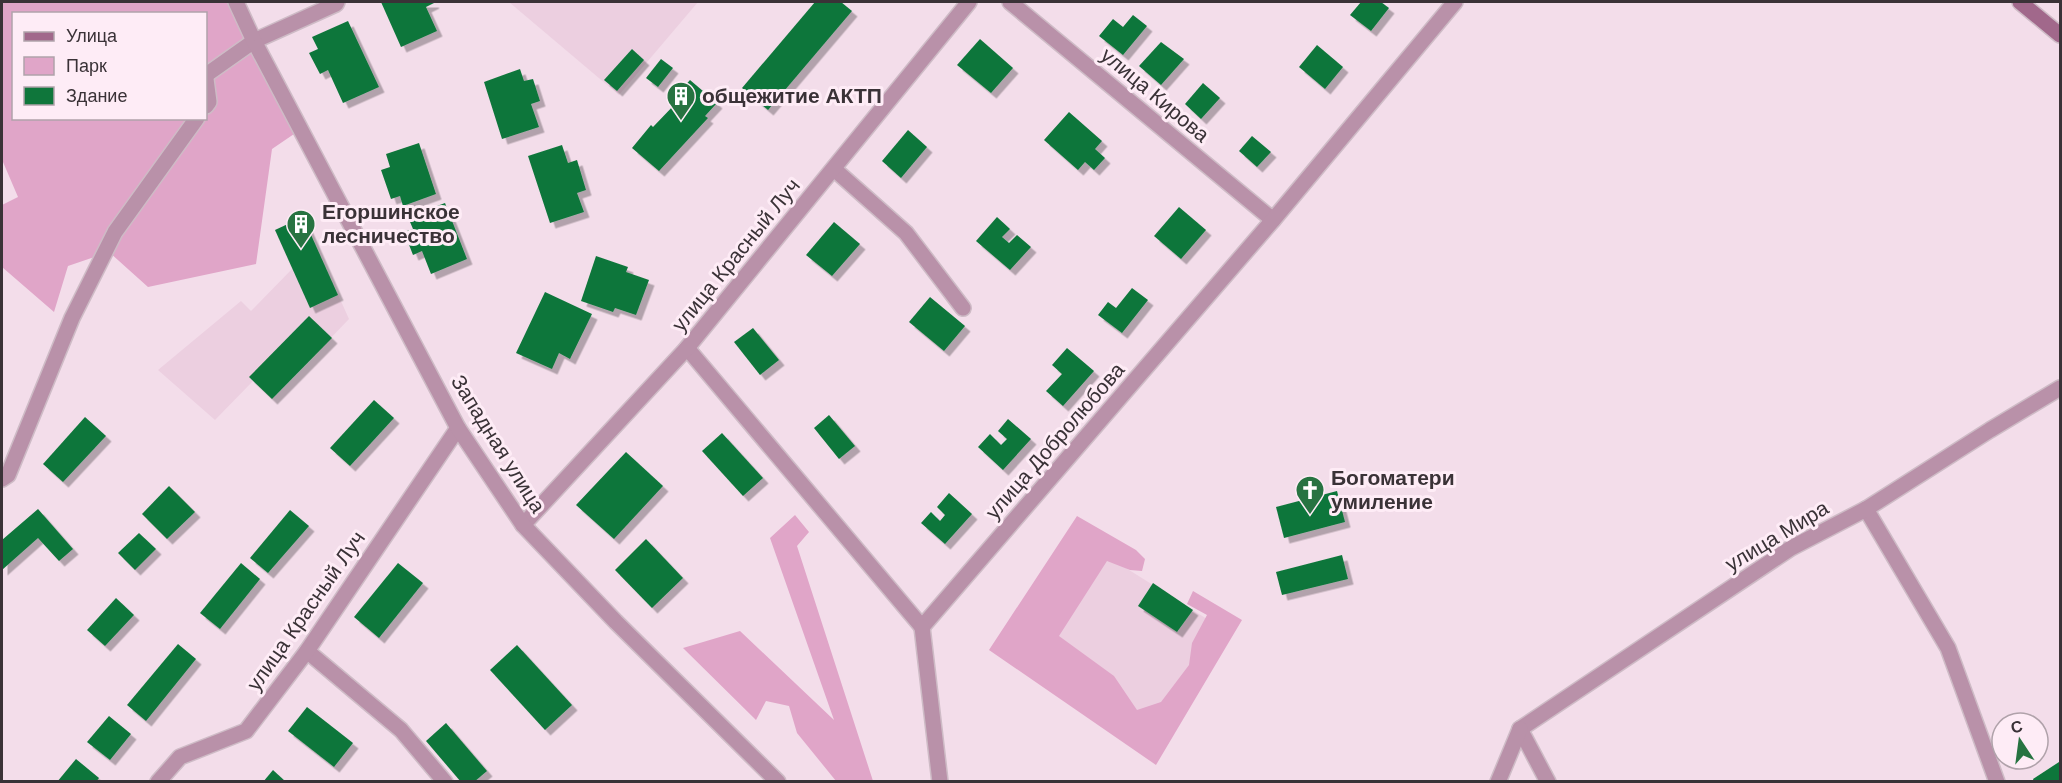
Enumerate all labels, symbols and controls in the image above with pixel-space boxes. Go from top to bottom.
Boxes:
legend [12,12,207,120]
text: Улица [66,26,118,46]
street label: улица Кирова [1097,43,1214,147]
text: Парк [66,56,107,76]
building icon: общежитие АКТП [665,80,697,122]
place label: общежитие АКТП [702,84,882,107]
text: Здание [66,86,127,106]
street label: улица Красный Луч [667,174,804,336]
place label: Егоршинское лесничество [322,200,460,247]
building icon: Егоршинское лесничество [285,208,317,250]
street label: улица Добролюбова [981,358,1129,523]
street label: Западная улица [447,371,550,517]
place label: Богоматери умиление [1331,466,1455,513]
church icon: Богоматери умиление [1294,474,1326,516]
street label: улица Мира [1721,496,1833,575]
street label: улица Красный Луч [242,527,369,695]
north arrow [1990,711,2050,771]
text: С [2009,717,2025,736]

